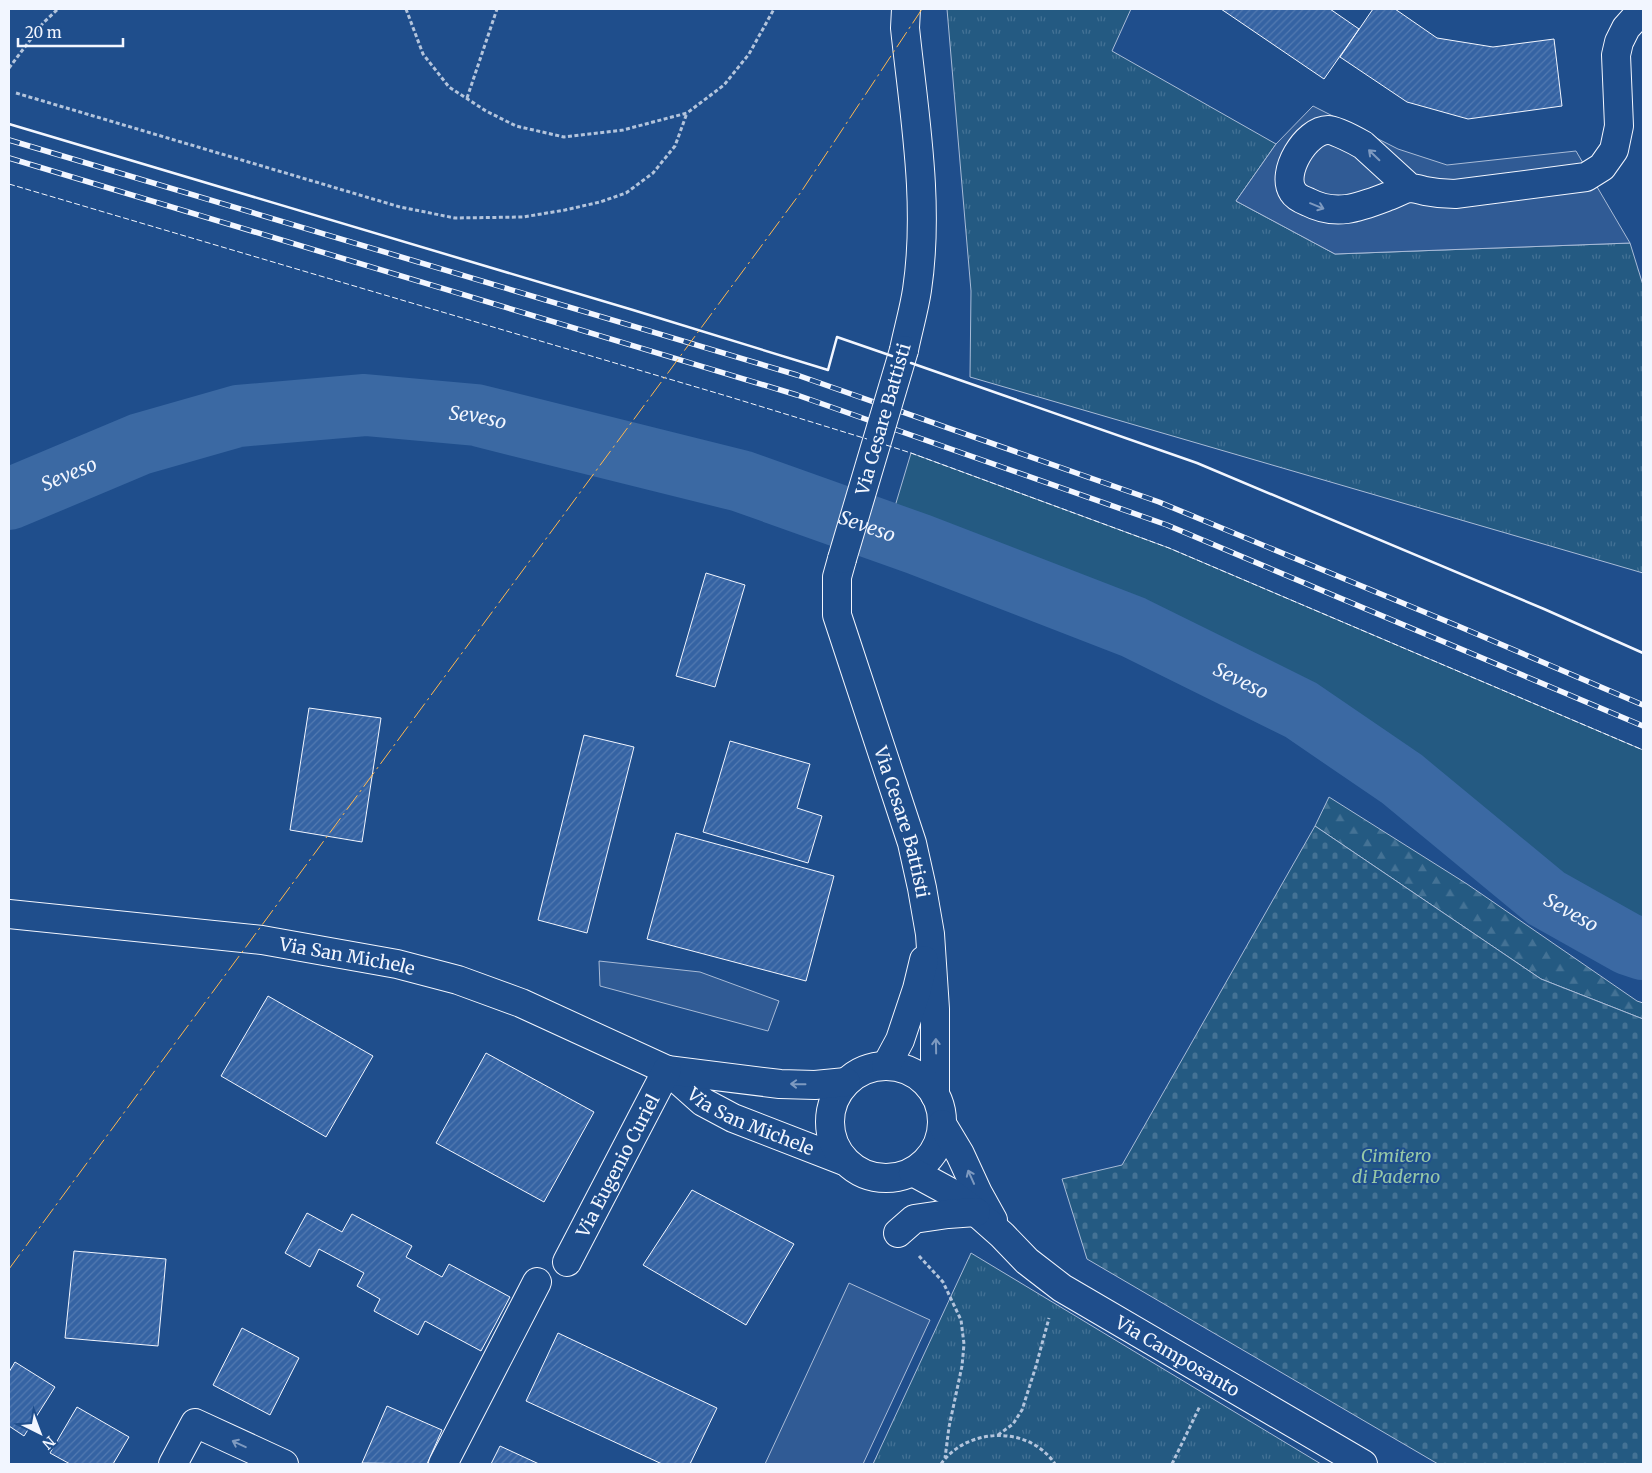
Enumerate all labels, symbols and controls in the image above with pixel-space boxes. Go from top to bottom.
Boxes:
scale bar [18,15,122,47]
text: 20 m [25,23,62,42]
one-way arrow [1368,149,1380,162]
one-way arrow [1309,202,1324,211]
street label: Via Cesare Battisti [850,340,916,499]
water label: Seveso [448,401,509,434]
water label: Seveso [37,451,101,496]
water label: Seveso [836,505,899,547]
water label: Seveso [1210,657,1273,704]
street label: Via Cesare Battisti [869,742,935,900]
water label: Seveso [1540,888,1603,937]
street label: Via San Michele [277,932,417,980]
one-way arrow [931,1039,941,1055]
one-way arrow [790,1080,806,1089]
street label: Via San Michele [682,1081,818,1160]
street label: Via Eugenio Curiel [570,1090,664,1242]
park label: Cimitero di Paderno [1352,1144,1440,1188]
one-way arrow [965,1170,975,1185]
street label: Via Camposanto [1111,1310,1244,1401]
north arrow [15,1408,65,1458]
text: N [39,1432,59,1453]
one-way arrow [232,1439,247,1449]

